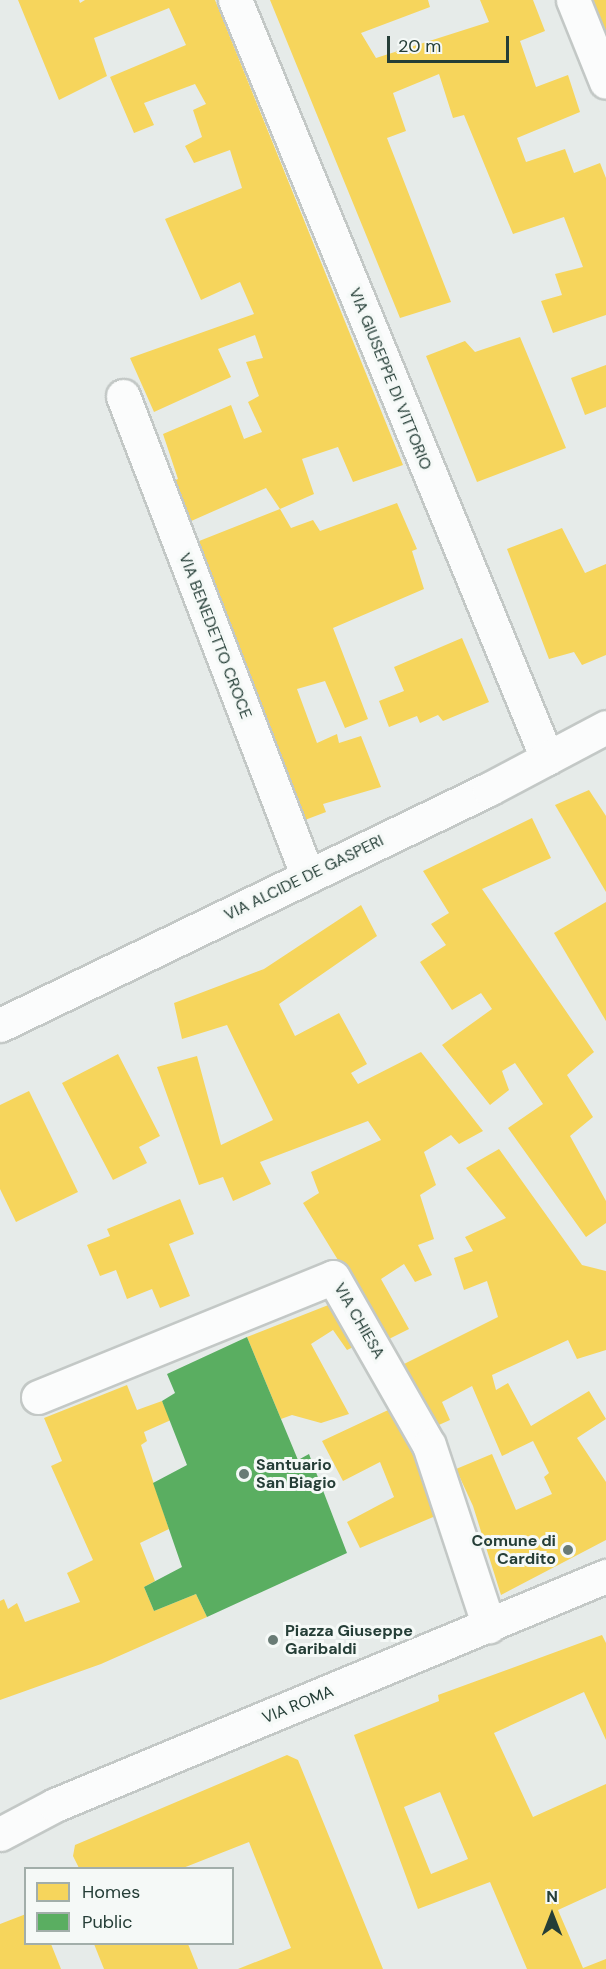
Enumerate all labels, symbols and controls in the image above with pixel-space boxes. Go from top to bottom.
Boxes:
scale bar [390,24,512,62]
text: 20 m [398,34,441,58]
street label: VIA GIUSEPPE DI VITTORIO [345,285,435,473]
street label: VIA BENEDETTO CROCE [174,550,256,722]
street label: VIA ALCIDE DE GASPERI [221,831,387,925]
street label: VIA CHIESA [330,1280,388,1362]
place label: Santuario San Biagio [256,1455,336,1493]
marker: Santuario San Biagio [237,1467,251,1481]
place label: Comune di Cardito [471,1531,556,1569]
marker: Comune di Cardito [561,1543,575,1557]
place label: Piazza Giuseppe Garibaldi [285,1621,413,1659]
marker: Piazza Giuseppe Garibaldi [266,1633,280,1647]
street label: VIA ROMA [259,1682,337,1728]
legend [24,1867,234,1945]
text: Homes [82,1880,140,1904]
north arrow [522,1885,582,1945]
text: N [546,1886,558,1907]
text: Public [82,1910,133,1934]

